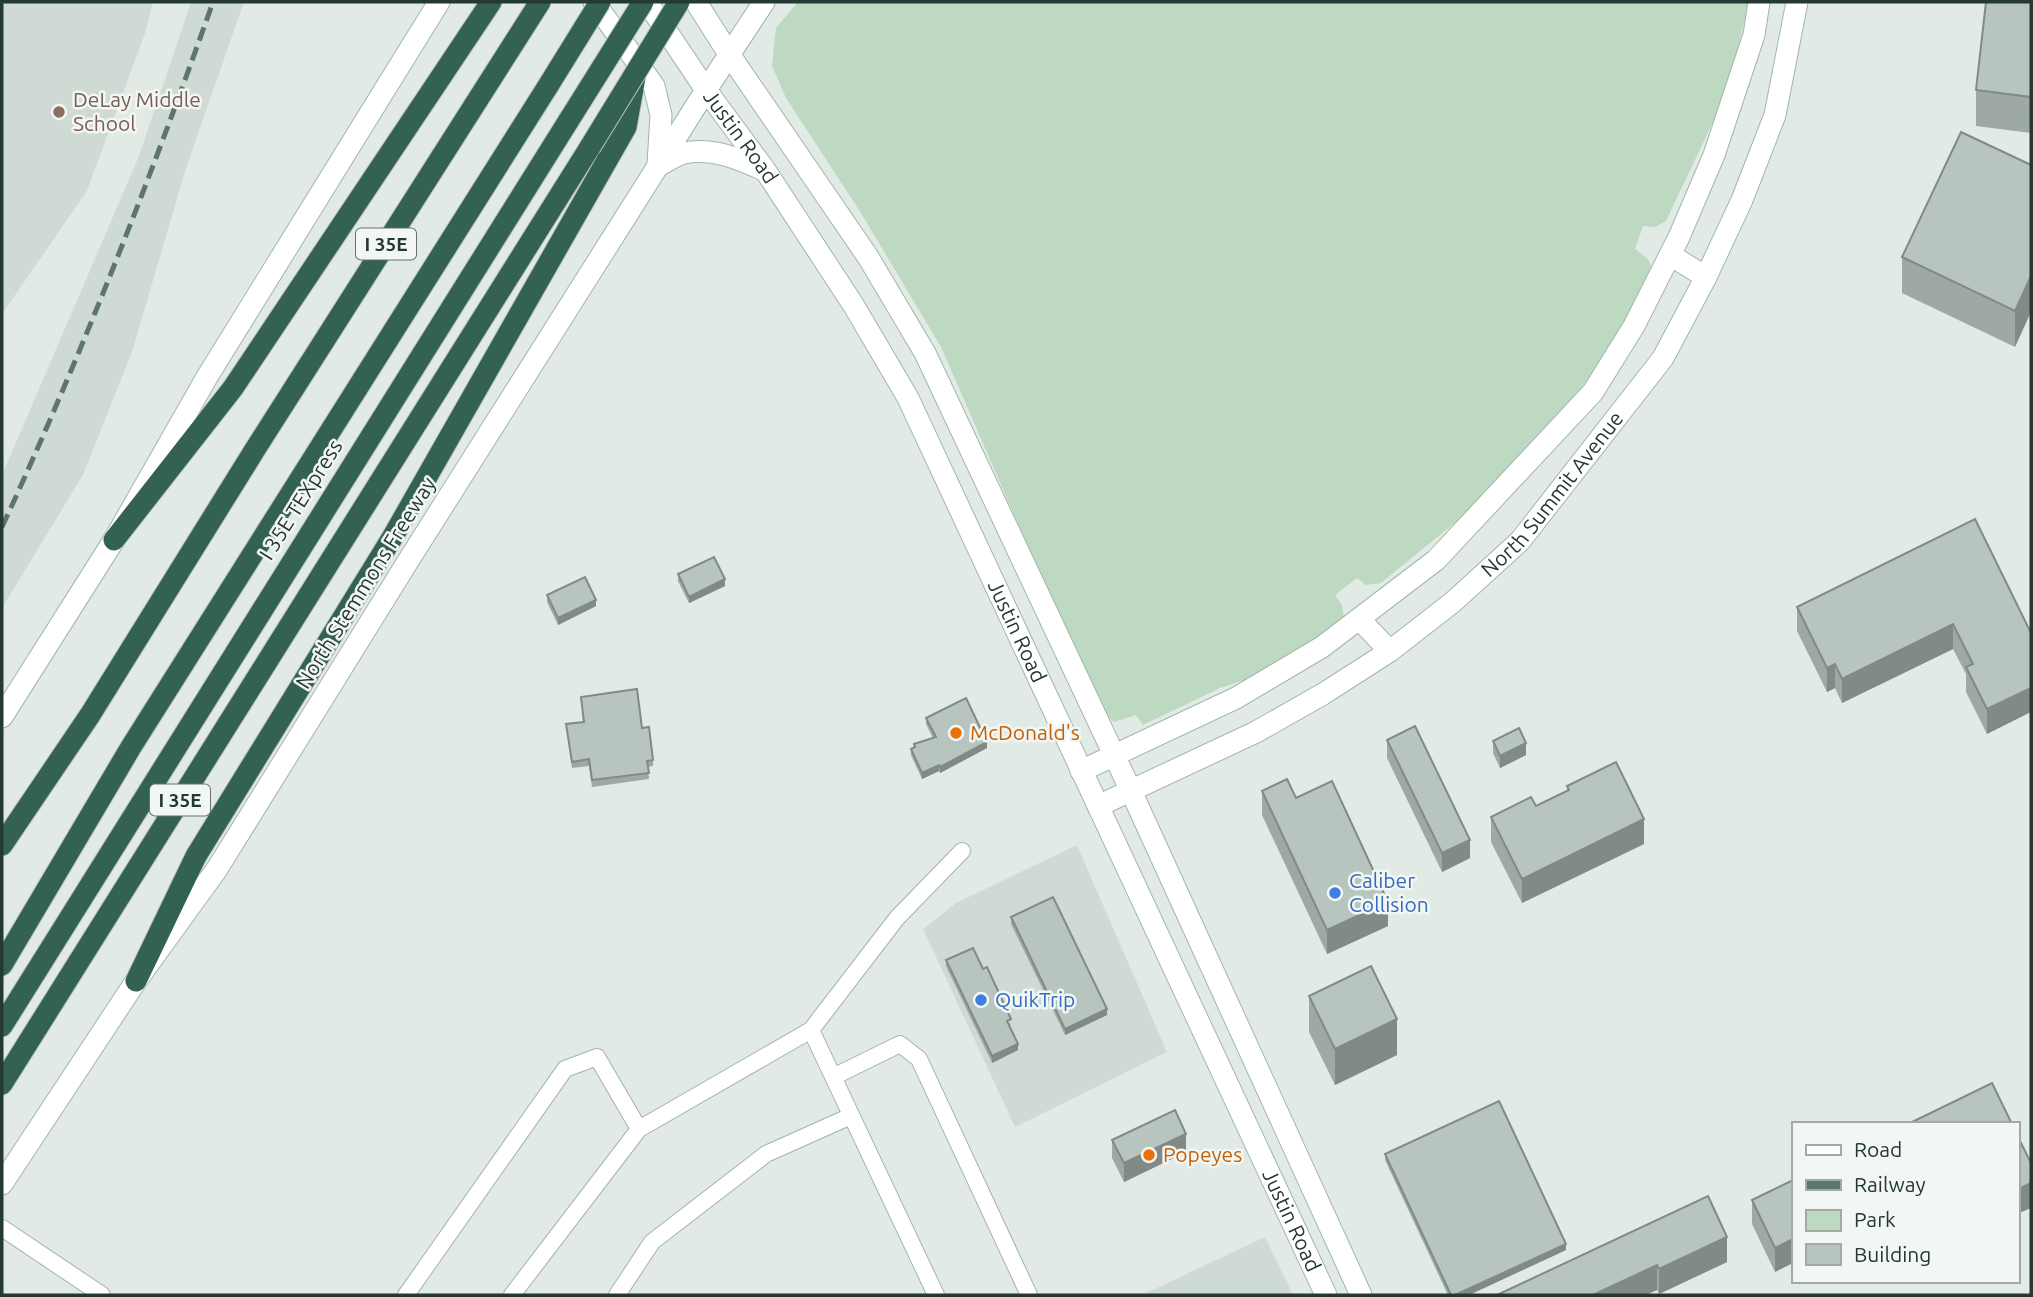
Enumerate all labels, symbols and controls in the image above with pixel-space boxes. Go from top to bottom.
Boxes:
street label: Justin Road [699,85,783,187]
place label: DeLay Middle School [73,87,201,135]
marker: DeLay Middle School [51,104,67,120]
road number: I 35E [356,228,416,260]
street label: North Summit Avenue [1476,406,1628,581]
street label: I 35E TEXpress [254,435,347,564]
street label: North Stemmons Freeway [290,472,440,693]
street label: Justin Road [984,576,1052,686]
place label: McDonald's [970,720,1080,744]
marker: McDonald's [948,725,964,741]
road number: I 35E [150,785,210,816]
place label: Caliber Collision [1349,868,1429,916]
marker: Caliber Collision [1327,885,1343,901]
place label: QuikTrip [995,987,1075,1011]
marker: QuikTrip [973,992,989,1008]
legend [1792,1122,2019,1283]
text: Road [1854,1137,1902,1161]
place label: Popeyes [1163,1142,1242,1166]
marker: Popeyes [1141,1147,1157,1163]
street label: Justin Road [1258,1165,1326,1275]
text: Railway [1854,1172,1926,1196]
text: Park [1854,1207,1896,1231]
text: Building [1854,1242,1931,1266]

